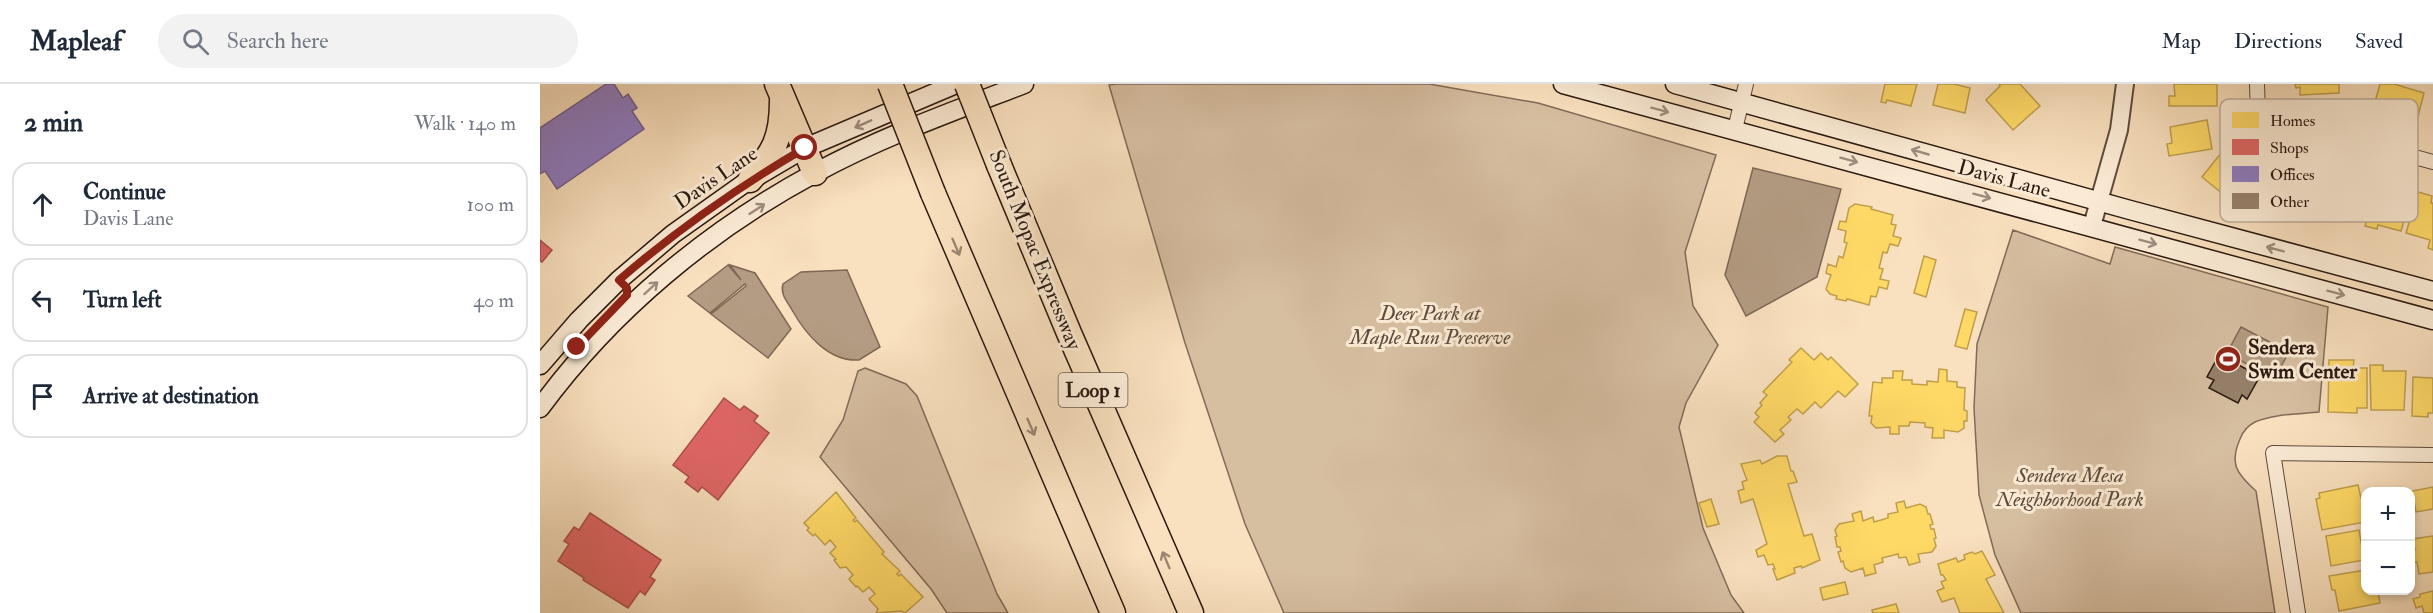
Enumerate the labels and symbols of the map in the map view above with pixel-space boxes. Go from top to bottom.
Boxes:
legend [2220,99,2418,222]
one-way arrow [1650,104,1669,116]
text: Homes [2270,111,2315,131]
one-way arrow [855,119,873,130]
route start [791,134,817,160]
text: Shops [2270,138,2309,159]
street label: Davis Lane [669,140,763,216]
one-way arrow [1911,145,1930,157]
street label: South Mopac Expressway [982,146,1088,355]
street label: Davis Lane [1955,154,2054,204]
one-way arrow [1839,155,1858,166]
text: Offices [2270,165,2315,185]
one-way arrow [1972,191,1991,202]
text: Other [2270,192,2309,212]
one-way arrow [748,202,765,215]
one-way arrow [951,237,962,256]
one-way arrow [2138,237,2157,248]
one-way arrow [2266,242,2285,254]
one-way arrow [643,281,658,295]
one-way arrow [2326,288,2345,299]
park label: Deer Park at Maple Run Preserve [1348,300,1511,351]
route end [563,333,589,359]
place label: Sendera Swim Center [2248,334,2358,385]
sports icon: Sendera Swim Center [2213,344,2243,374]
road number: Loop 1 [1058,373,1128,407]
one-way arrow [1026,417,1038,435]
park label: Sendera Mesa Neighborhood Park [1995,462,2144,513]
one-way arrow [1160,551,1171,570]

